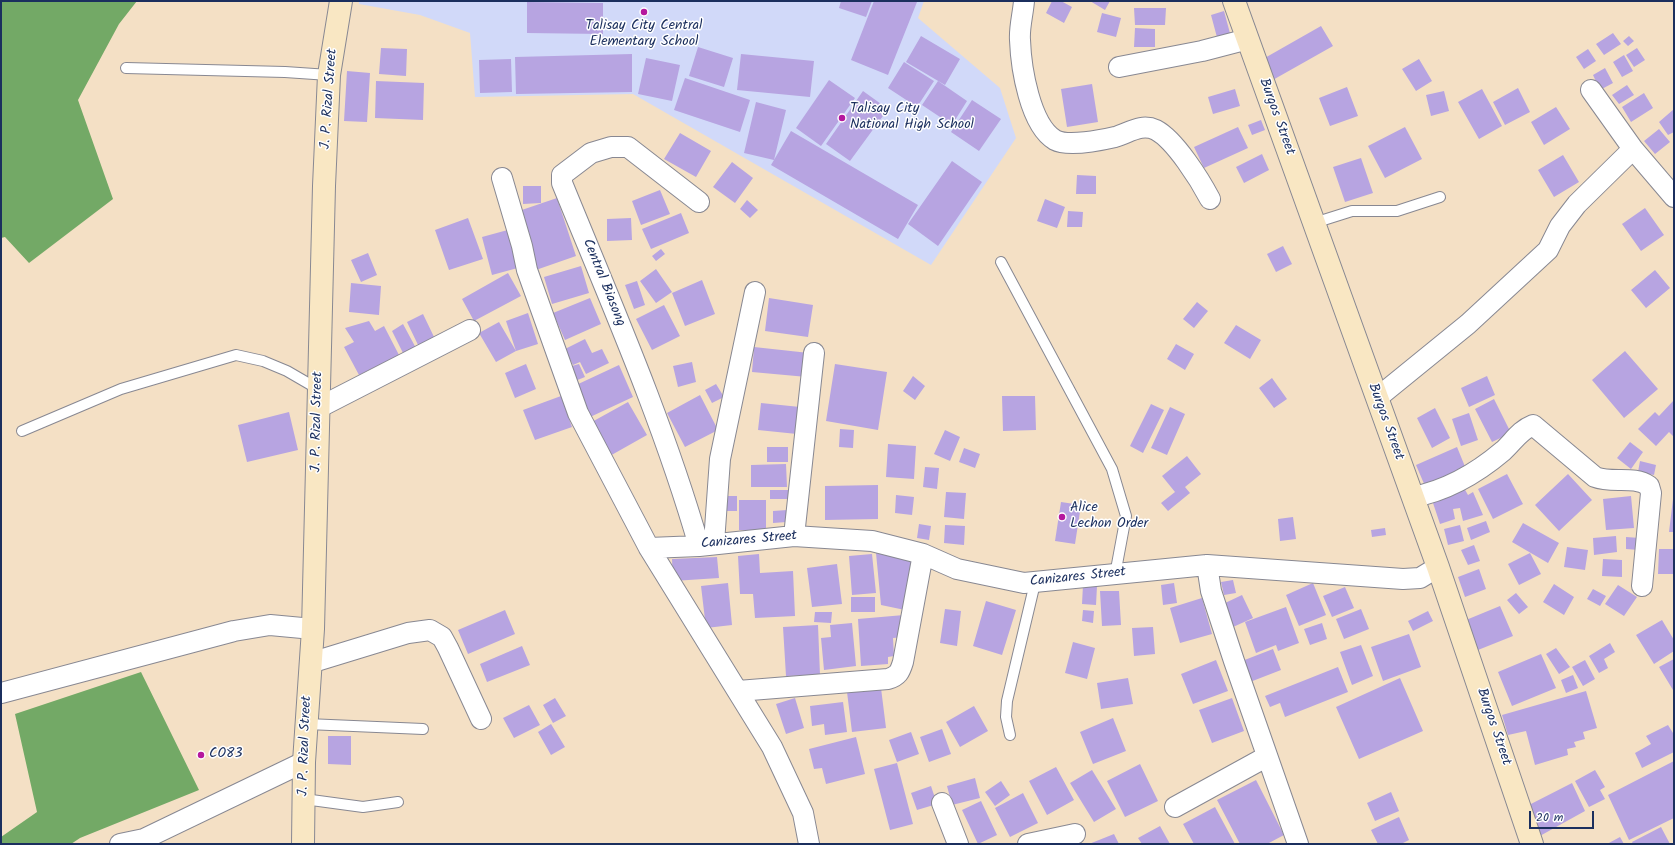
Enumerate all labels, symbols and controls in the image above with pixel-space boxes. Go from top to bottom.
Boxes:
marker: Talisay City Central Elementary School [639,7,649,17]
place label: Talisay City Central Elementary School [585,19,703,52]
street label: J. P. Rizal Street [318,48,342,150]
street label: Burgos Street [1254,76,1298,158]
place label: Talisay City National High School [850,102,974,134]
marker: Talisay City National High School [837,113,847,123]
street label: Central Biasong [578,237,628,329]
street label: J. P. Rizal Street [309,371,327,473]
street label: Burgos Street [1363,381,1407,463]
place label: Alice Lechon Order [1070,501,1148,534]
marker: Alice Lechon Order [1057,512,1067,522]
street label: Canizares Street [700,528,798,554]
street label: Canizares Street [1029,565,1127,591]
street label: Burgos Street [1472,686,1514,768]
street label: J. P. Rizal Street [296,695,316,797]
place label: CO83 [209,747,242,763]
marker: CO83 [196,750,206,760]
scale bar [1531,803,1596,829]
text: 20 m [1536,808,1563,827]

